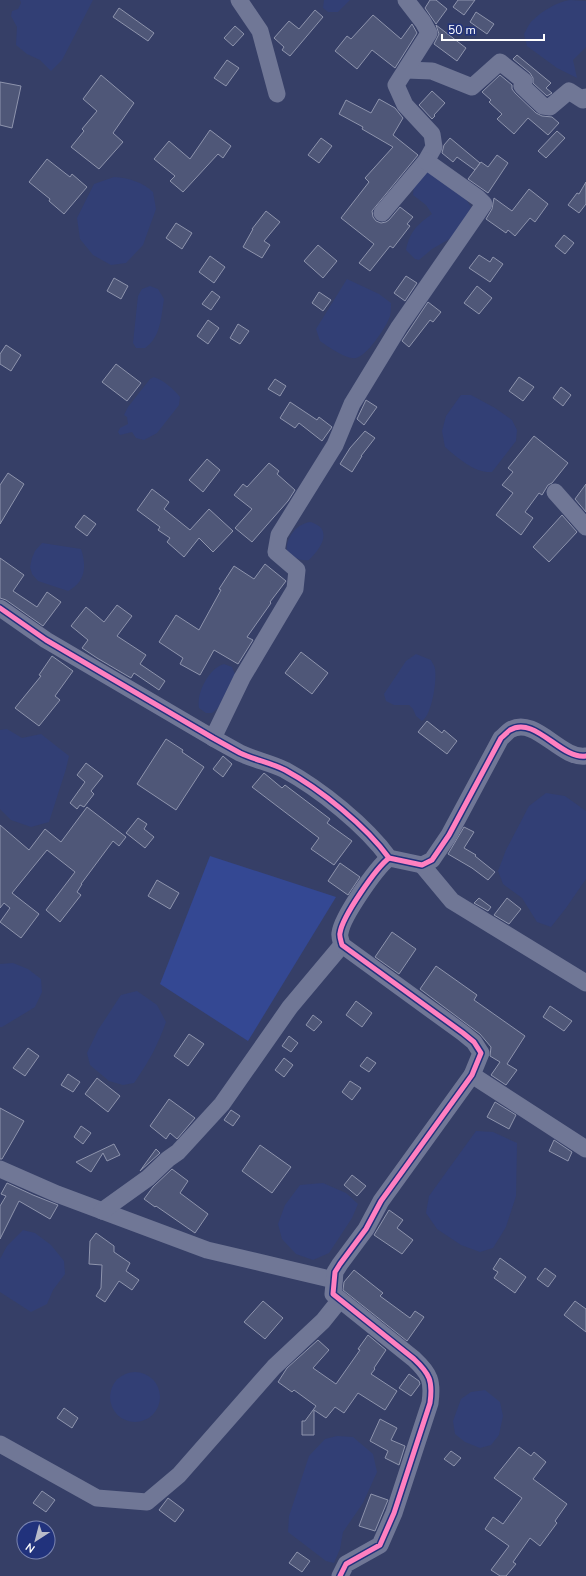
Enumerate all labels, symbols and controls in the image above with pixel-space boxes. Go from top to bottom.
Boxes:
scale bar [442,16,544,42]
text: 50 m [448,22,476,38]
north arrow [16,1520,56,1560]
text: N [23,1539,38,1556]

